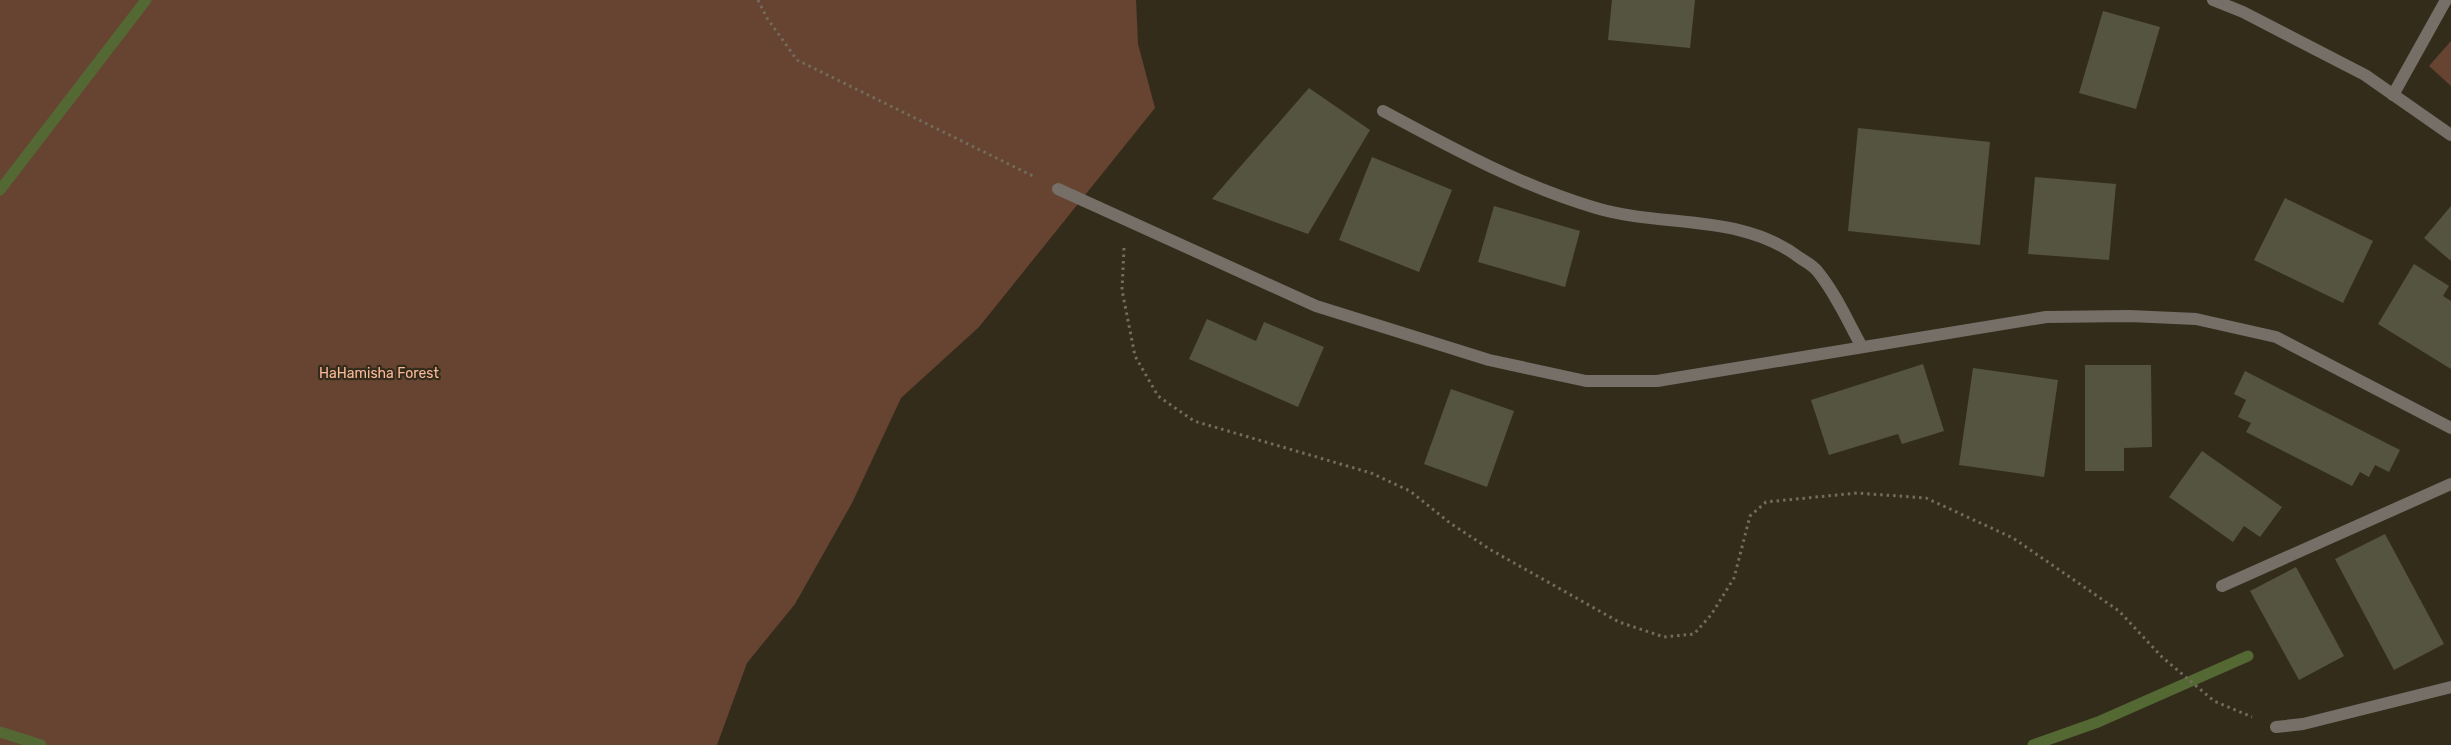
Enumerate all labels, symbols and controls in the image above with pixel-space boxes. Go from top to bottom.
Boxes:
park label: HaHamisha Forest [319,365,439,382]

